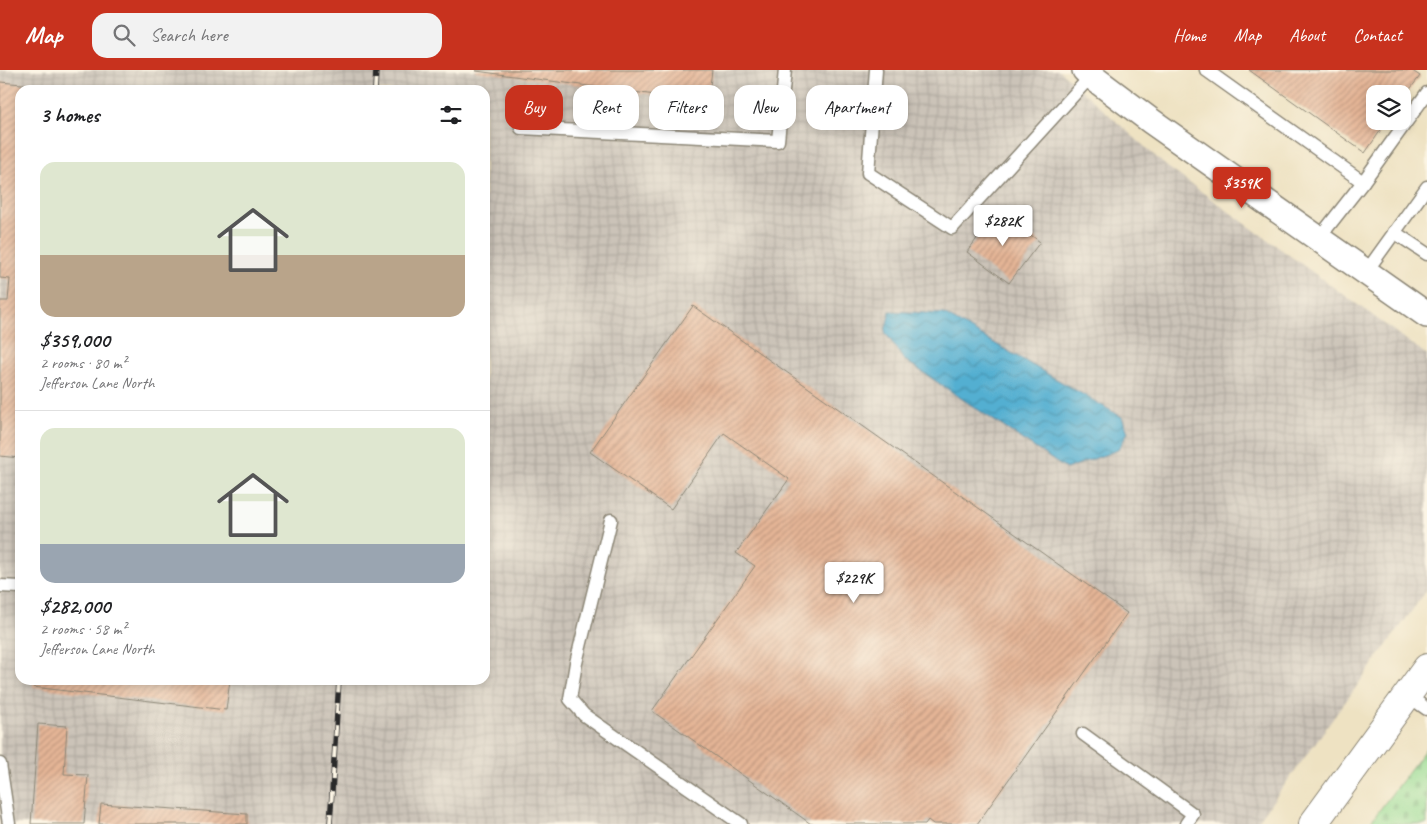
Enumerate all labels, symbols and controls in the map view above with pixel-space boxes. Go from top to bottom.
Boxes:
search box [92,13,442,58]
text: Map [25,20,62,50]
icon: search [110,21,138,49]
text: Search here [150,23,228,47]
text: Home [1173,24,1206,46]
text: Map [1234,24,1261,46]
text: About [1289,24,1325,46]
text: Contact [1353,24,1402,46]
chip: Buy [505,85,563,130]
chip: Rent [573,85,639,130]
chip: Filters [649,85,724,130]
chip: New [734,85,796,130]
chip: Apartment [806,85,908,130]
map controls [1366,85,1411,130]
button: layers [1366,85,1411,130]
icon: filters [437,101,465,129]
text: 3 homes [40,102,99,128]
pin: $359K [1207,166,1277,209]
text: $359K [1224,173,1260,193]
icon: home [208,195,298,285]
pin: $282K [968,204,1038,247]
text: $282K [985,211,1021,231]
text: $359,000 [40,327,110,353]
text: 2 rooms · 80 m² [40,353,126,373]
text: Jefferson Lane North [40,373,154,393]
icon: home [208,460,298,550]
pin: $229K [819,562,889,604]
text: $229K [836,568,872,588]
text: $282,000 [40,593,110,619]
text: 2 rooms · 58 m² [40,619,126,639]
text: Jefferson Lane North [40,639,154,659]

